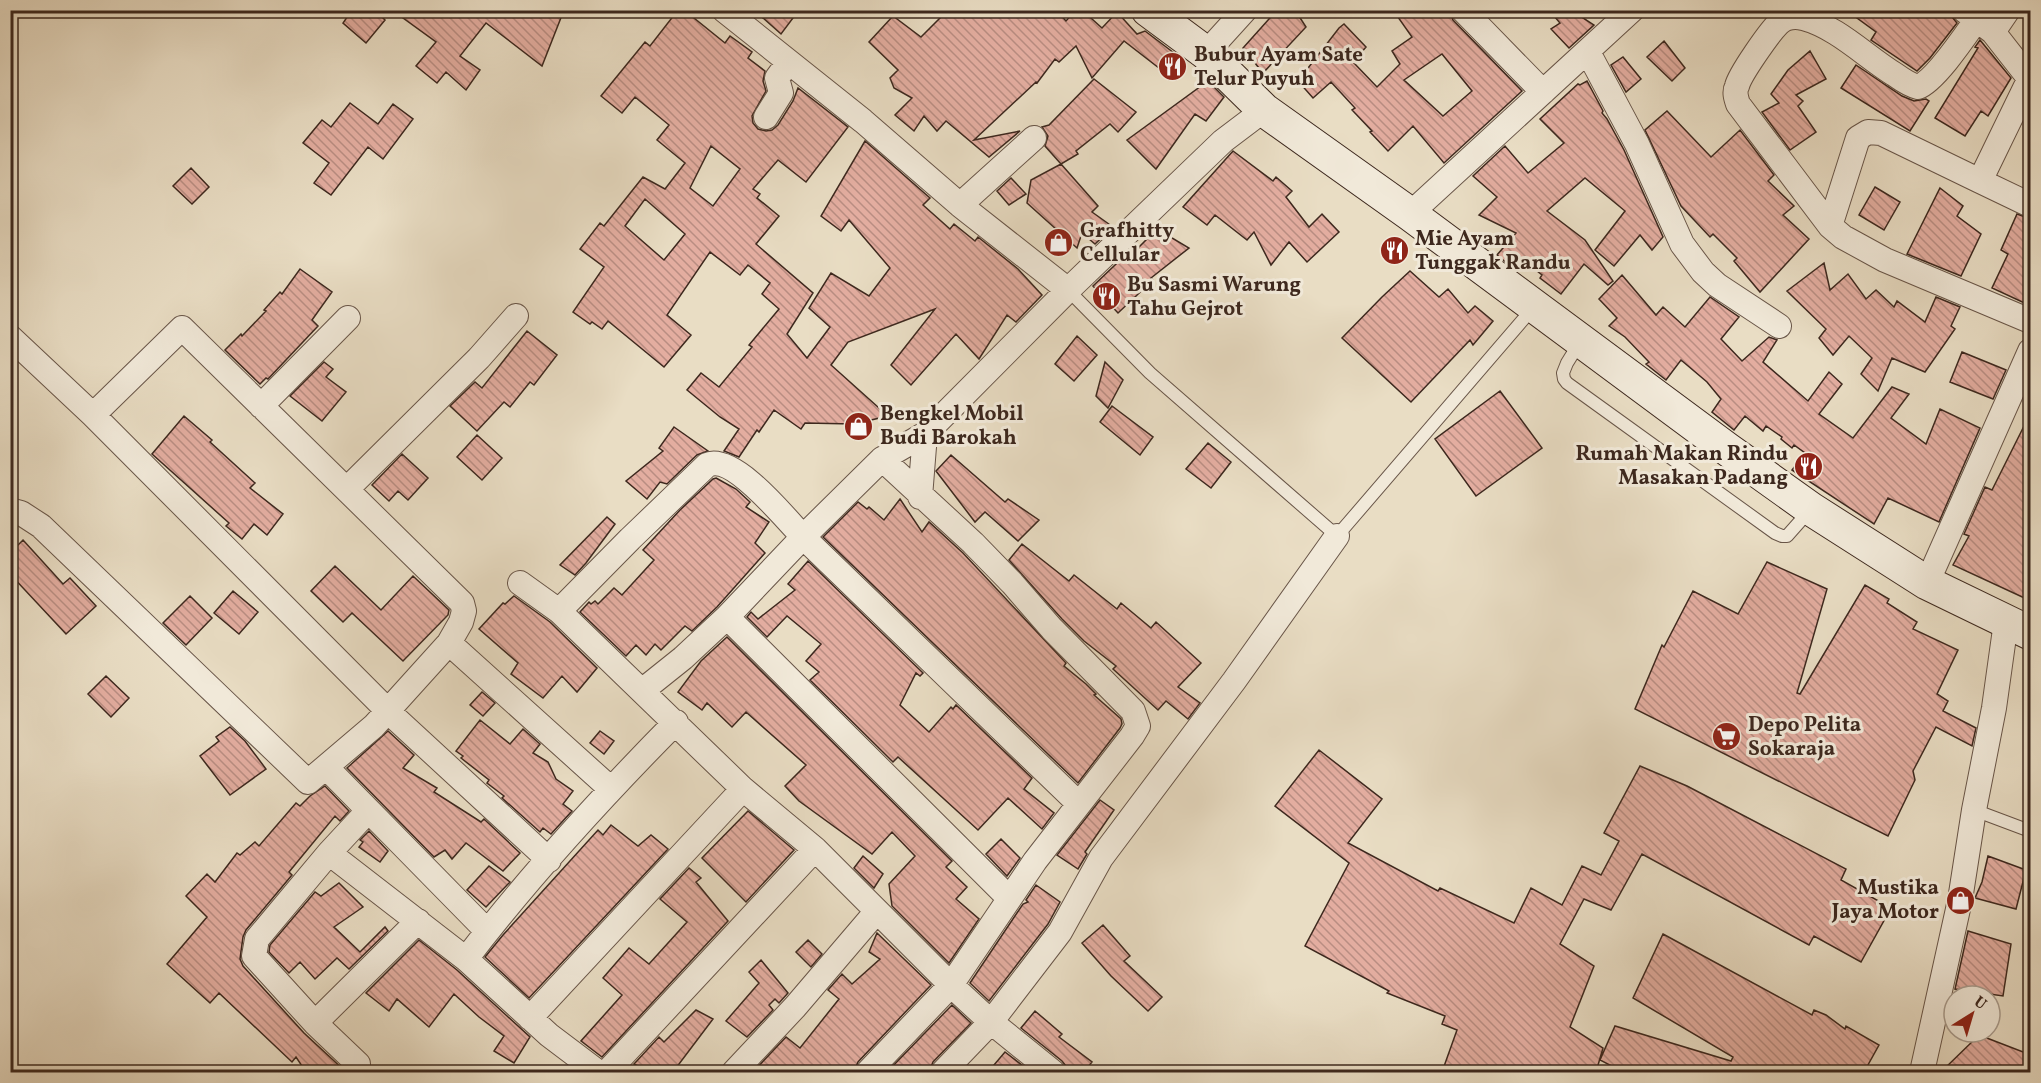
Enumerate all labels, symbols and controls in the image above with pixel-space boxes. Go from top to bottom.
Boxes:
place label: Bubur Ayam Sate Telur Puyuh [1194,41,1363,94]
restaurant icon: Bubur Ayam Sate Telur Puyuh [1157,51,1189,83]
place label: Grafhitty Cellular [1080,217,1174,270]
place label: Mie Ayam Tunggak Randu [1415,225,1571,278]
shop icon: Grafhitty Cellular [1043,227,1075,259]
restaurant icon: Mie Ayam Tunggak Randu [1378,235,1410,267]
place label: Bu Sasmi Warung Tahu Gejrot [1127,271,1301,324]
restaurant icon: Bu Sasmi Warung Tahu Gejrot [1090,281,1122,313]
place label: Bengkel Mobil Budi Barokah [880,400,1024,453]
shop icon: Bengkel Mobil Budi Barokah [843,410,875,442]
place label: Rumah Makan Rindu Masakan Padang [1576,440,1788,493]
restaurant icon: Rumah Makan Rindu Masakan Padang [1793,450,1825,482]
place label: Depo Pelita Sokaraja [1748,711,1861,764]
supermarket icon: Depo Pelita Sokaraja [1711,721,1743,753]
place label: Mustika Jaya Motor [1831,874,1939,927]
shop icon: Mustika Jaya Motor [1944,884,1976,916]
north arrow [1942,984,2002,1044]
text: U [1969,992,1991,1016]

